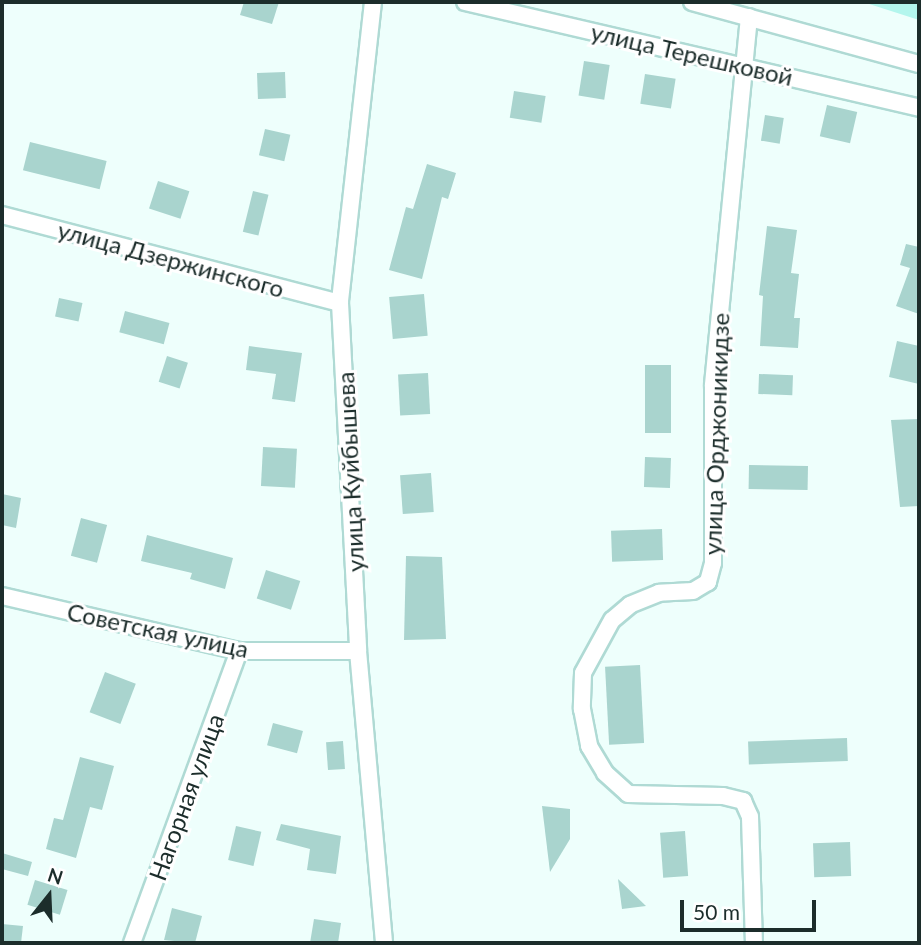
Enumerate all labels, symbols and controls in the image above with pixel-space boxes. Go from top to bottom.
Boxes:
street label: улица Терешковой [588,17,796,91]
street label: улица Дзержинского [55,215,287,303]
street label: улица Орджоникидзе [697,312,735,556]
street label: улица Куйбышева [330,371,370,573]
street label: Советская улица [65,597,251,663]
street label: Нагорная улица [142,710,230,884]
north arrow [14,861,84,931]
text: N [45,862,66,889]
scale bar [683,886,820,930]
text: 50 m [693,899,740,924]

